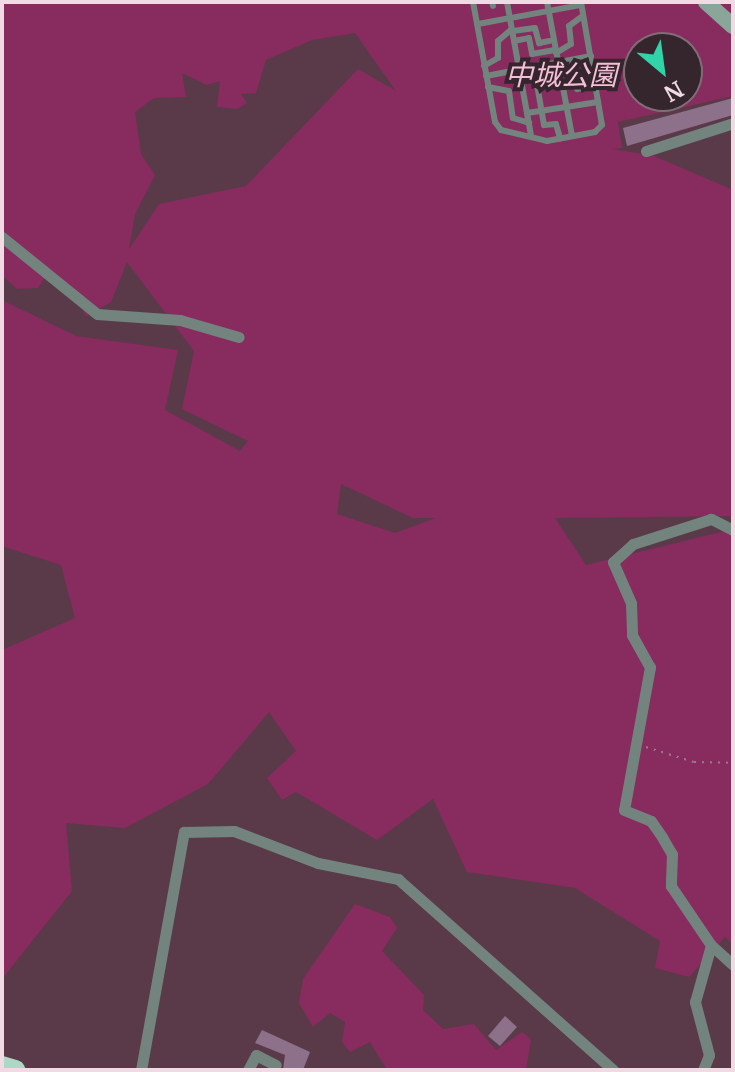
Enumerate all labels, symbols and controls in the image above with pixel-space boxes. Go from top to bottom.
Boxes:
north arrow [623,32,703,112]
park label: 中城公園 [505,58,617,92]
text: N [659,75,688,108]

